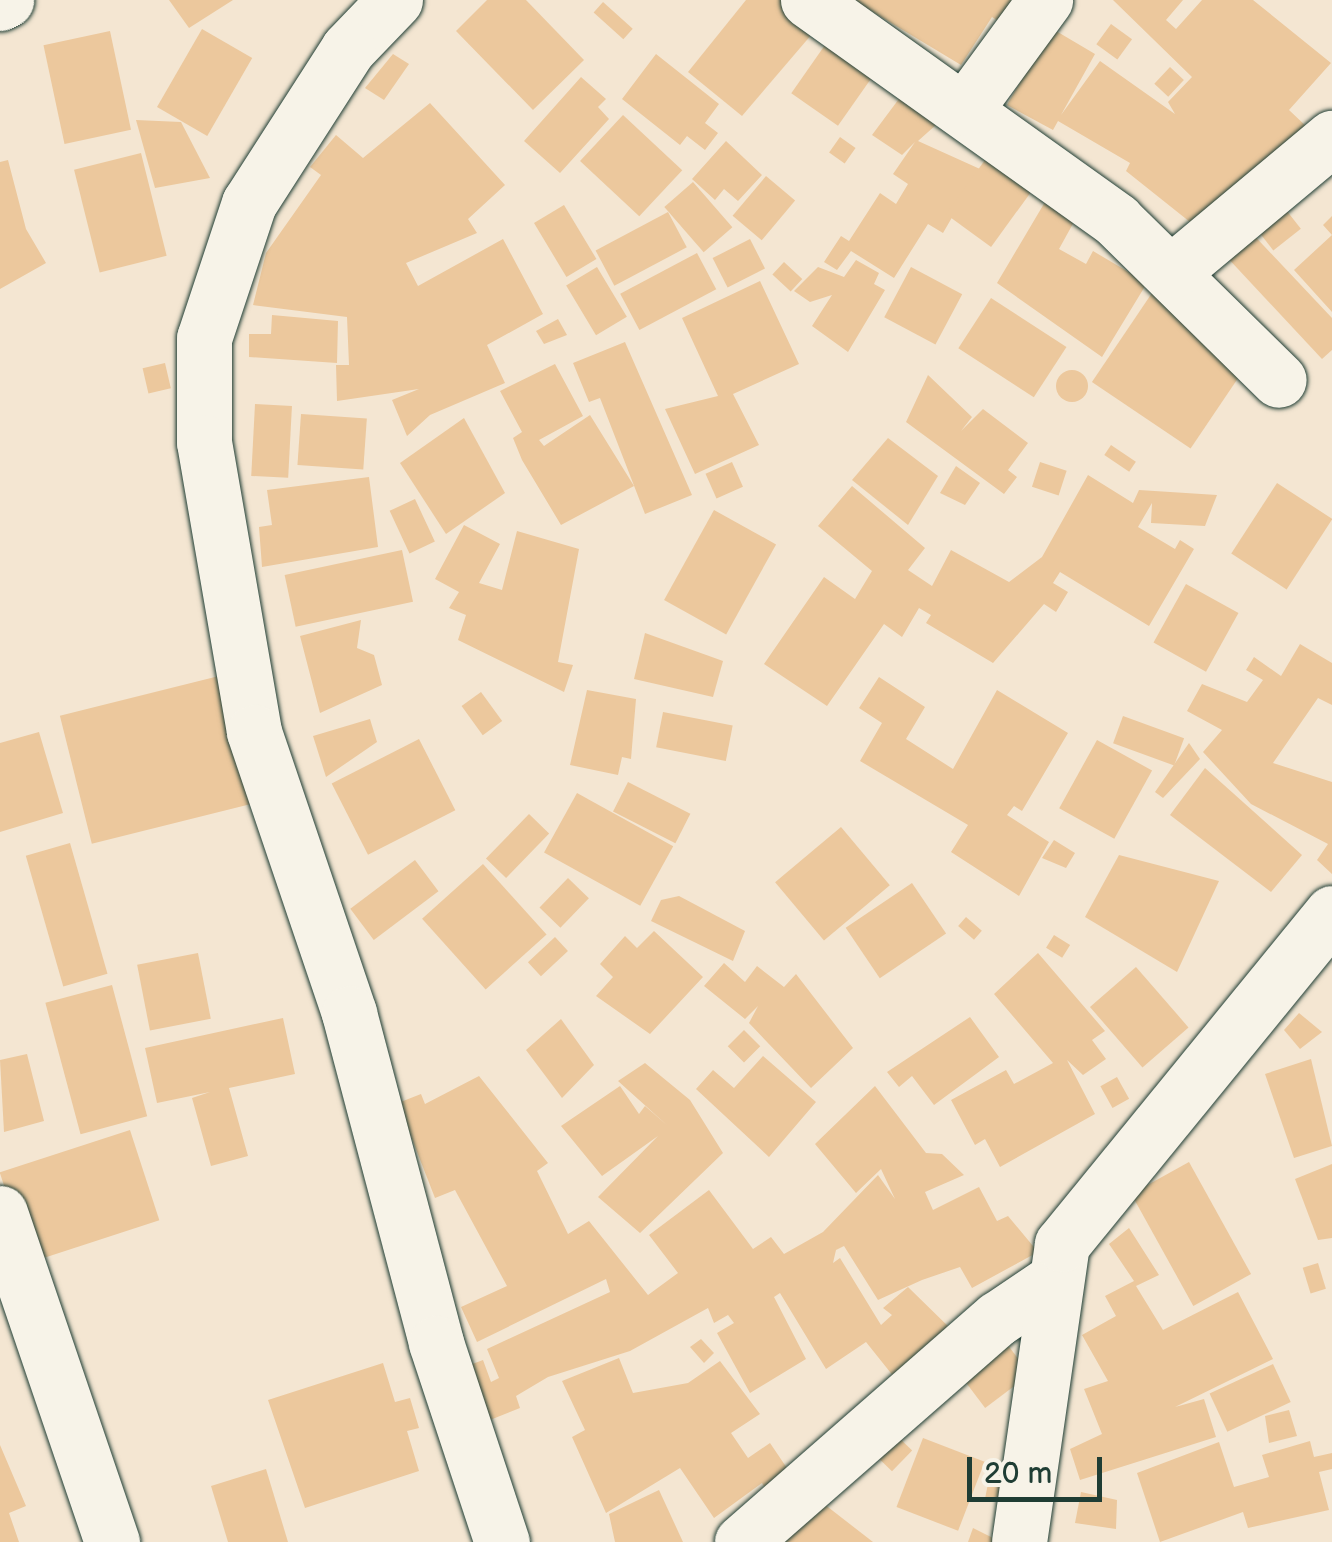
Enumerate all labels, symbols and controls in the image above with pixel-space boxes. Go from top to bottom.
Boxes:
scale bar [972,1437,1107,1499]
text: 20 m [984,1456,1052,1492]

